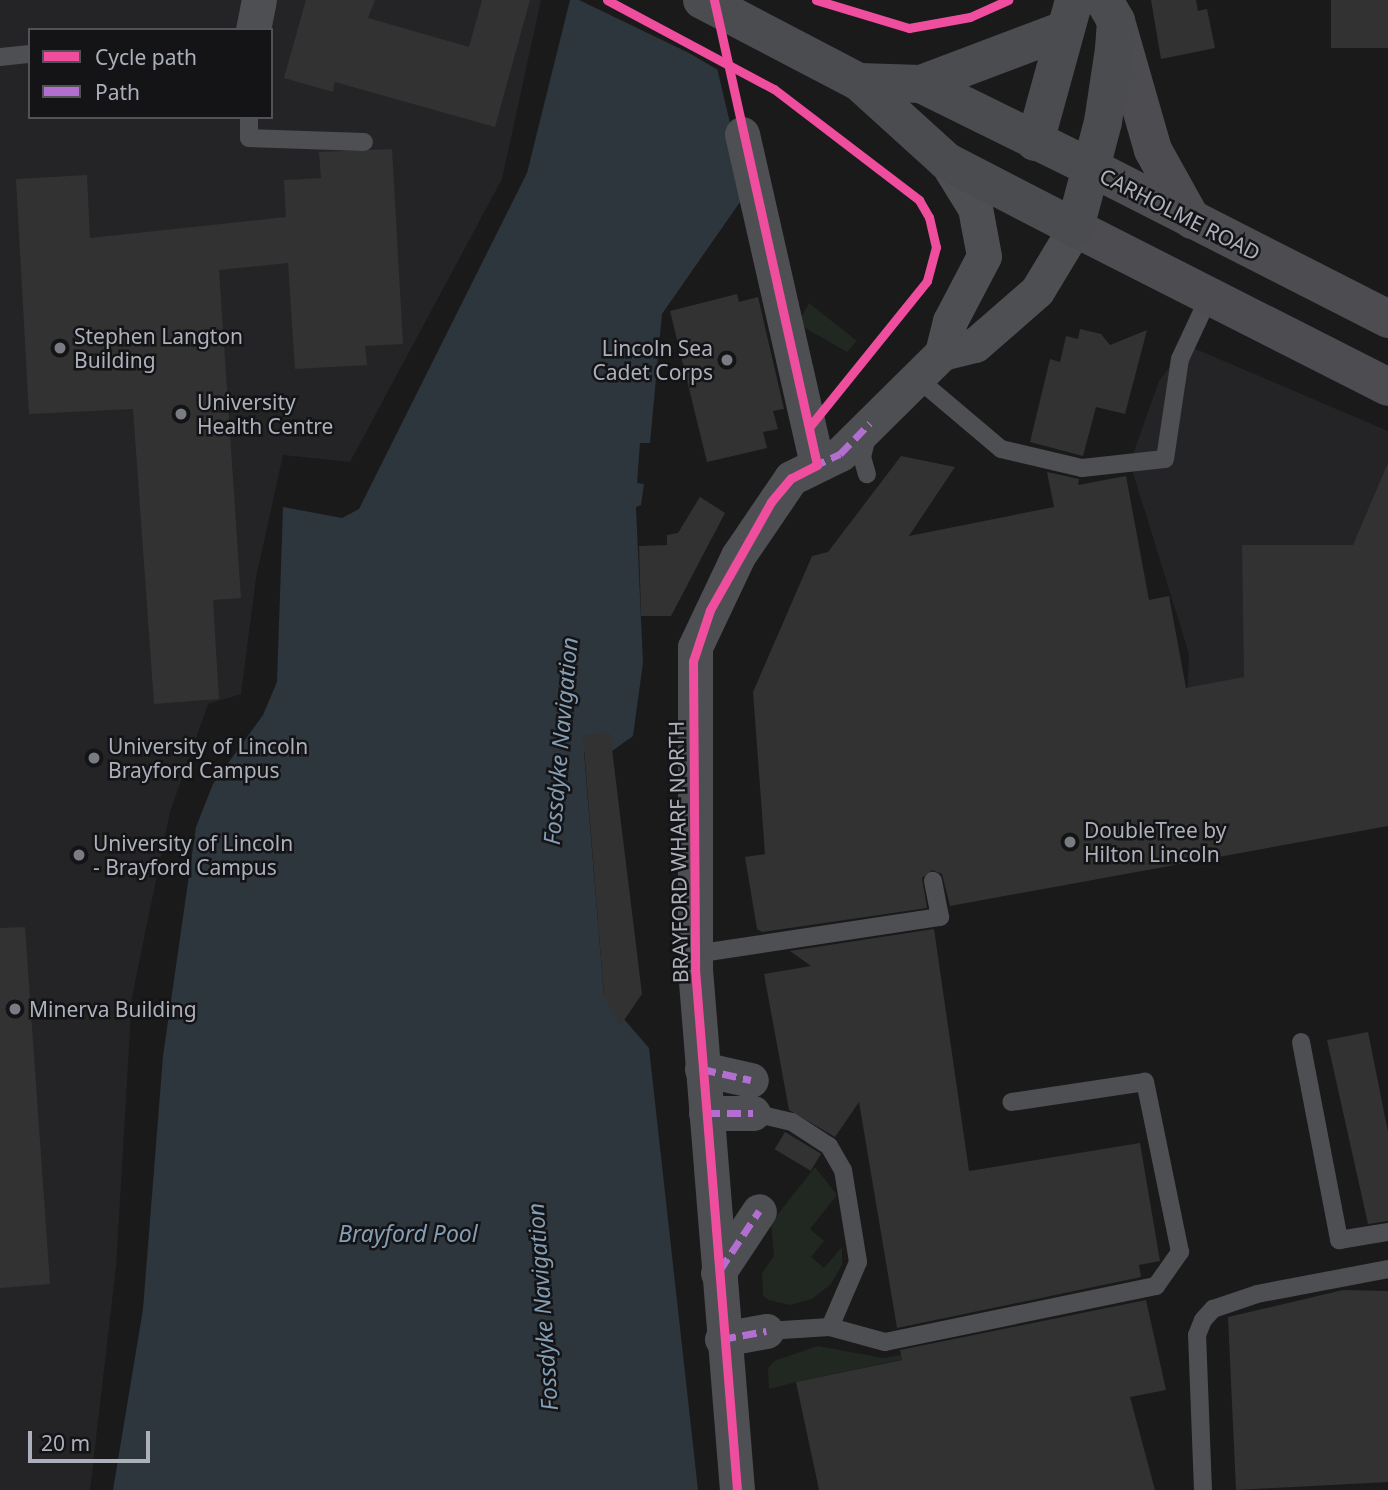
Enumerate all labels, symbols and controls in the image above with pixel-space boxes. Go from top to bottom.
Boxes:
legend [28,28,273,119]
text: Cycle path [95,43,197,71]
text: Path [95,78,140,106]
street label: CARHOLME ROAD [1096,163,1264,265]
place label: Stephen Langton Building [74,323,243,373]
place label: Lincoln Sea Cadet Corps [593,335,713,385]
marker: Stephen Langton Building [52,340,68,356]
marker: Lincoln Sea Cadet Corps [719,352,735,368]
place label: University Health Centre [197,389,333,439]
marker: University Health Centre [171,404,191,424]
water label: Fossdyke Navigation [537,636,583,846]
street label: BRAYFORD WHARF NORTH [663,721,693,983]
place label: University of Lincoln Brayford Campus [108,733,308,783]
marker: University of Lincoln Brayford Campus [86,750,102,766]
place label: DoubleTree by Hilton Lincoln [1084,817,1226,867]
place label: University of Lincoln - Brayford Campus [93,830,293,880]
marker: DoubleTree by Hilton Lincoln [1062,834,1078,850]
marker: University of Lincoln - Brayford Campus [71,847,87,863]
place label: Minerva Building [29,996,197,1022]
marker: Minerva Building [7,1001,23,1017]
water label: Fossdyke Navigation [521,1202,563,1412]
water label: Brayford Pool [338,1219,478,1247]
scale bar [32,1416,154,1460]
text: 20 m [41,1429,90,1457]

